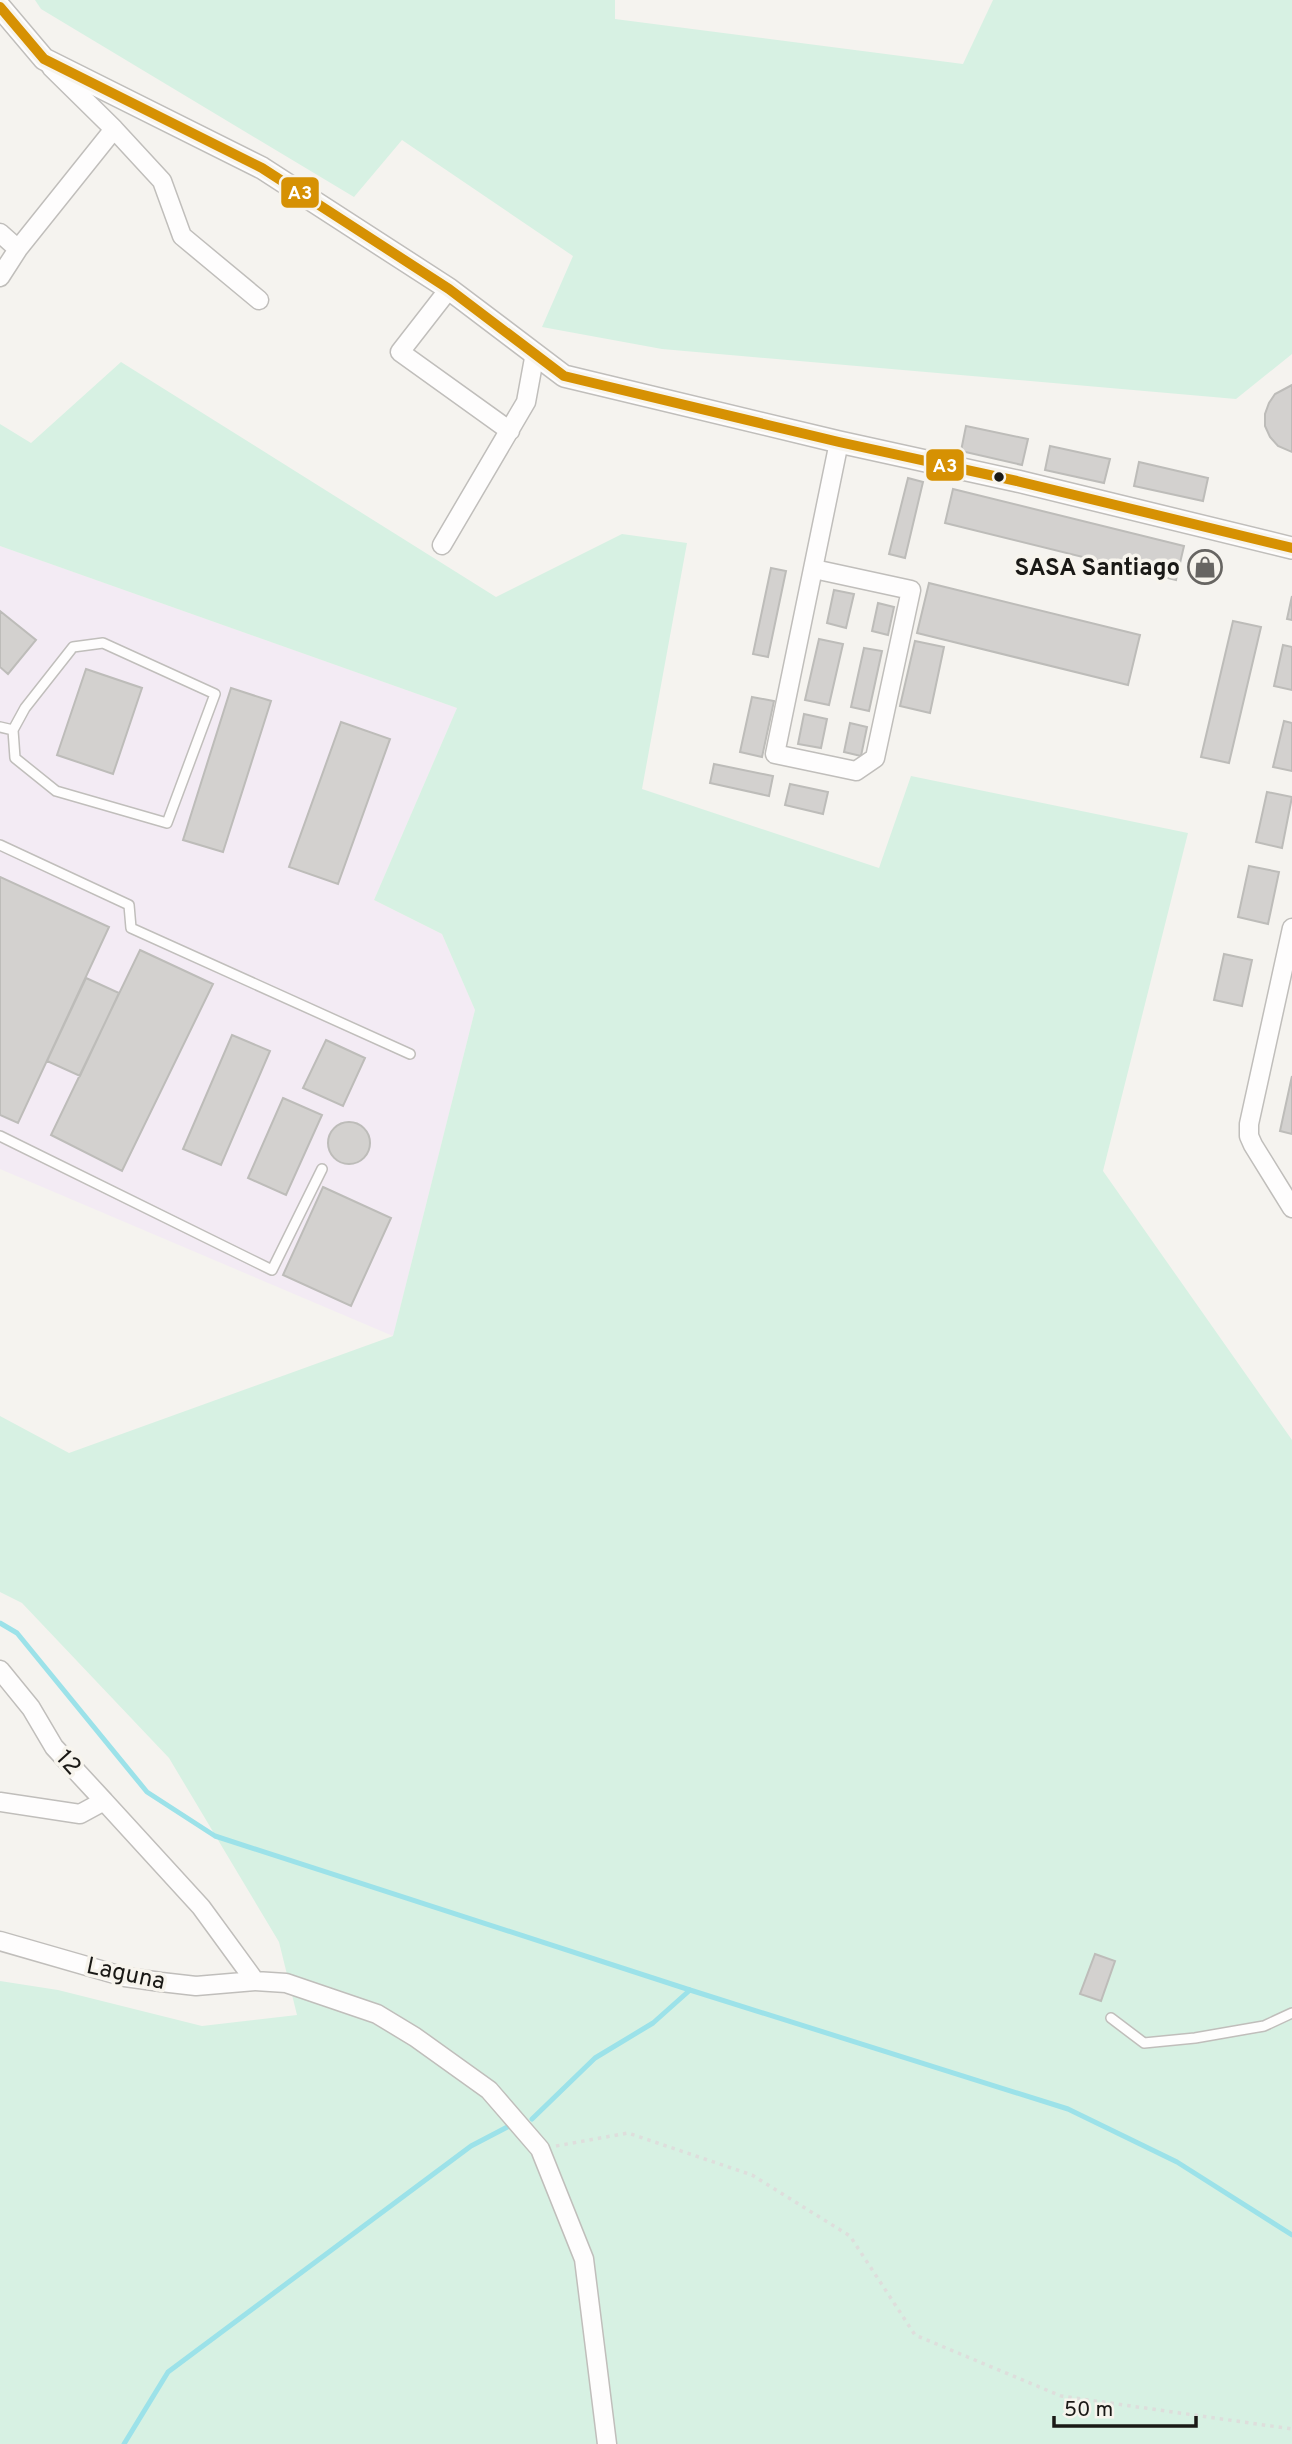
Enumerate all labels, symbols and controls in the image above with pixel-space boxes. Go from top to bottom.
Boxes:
line badge: A3 [280,176,320,209]
text: A3 [287,182,313,206]
line badge: A3 [925,448,965,482]
text: A3 [932,455,958,479]
unlabelled marker [992,470,1006,484]
shop icon: SASA Santiago [1186,548,1224,586]
place label: SASA Santiago [1014,554,1180,584]
street label: 12 [48,1745,87,1782]
street label: Laguna [83,1952,168,1998]
scale bar [1054,2384,1196,2428]
text: 50 m [1064,2397,1113,2424]

